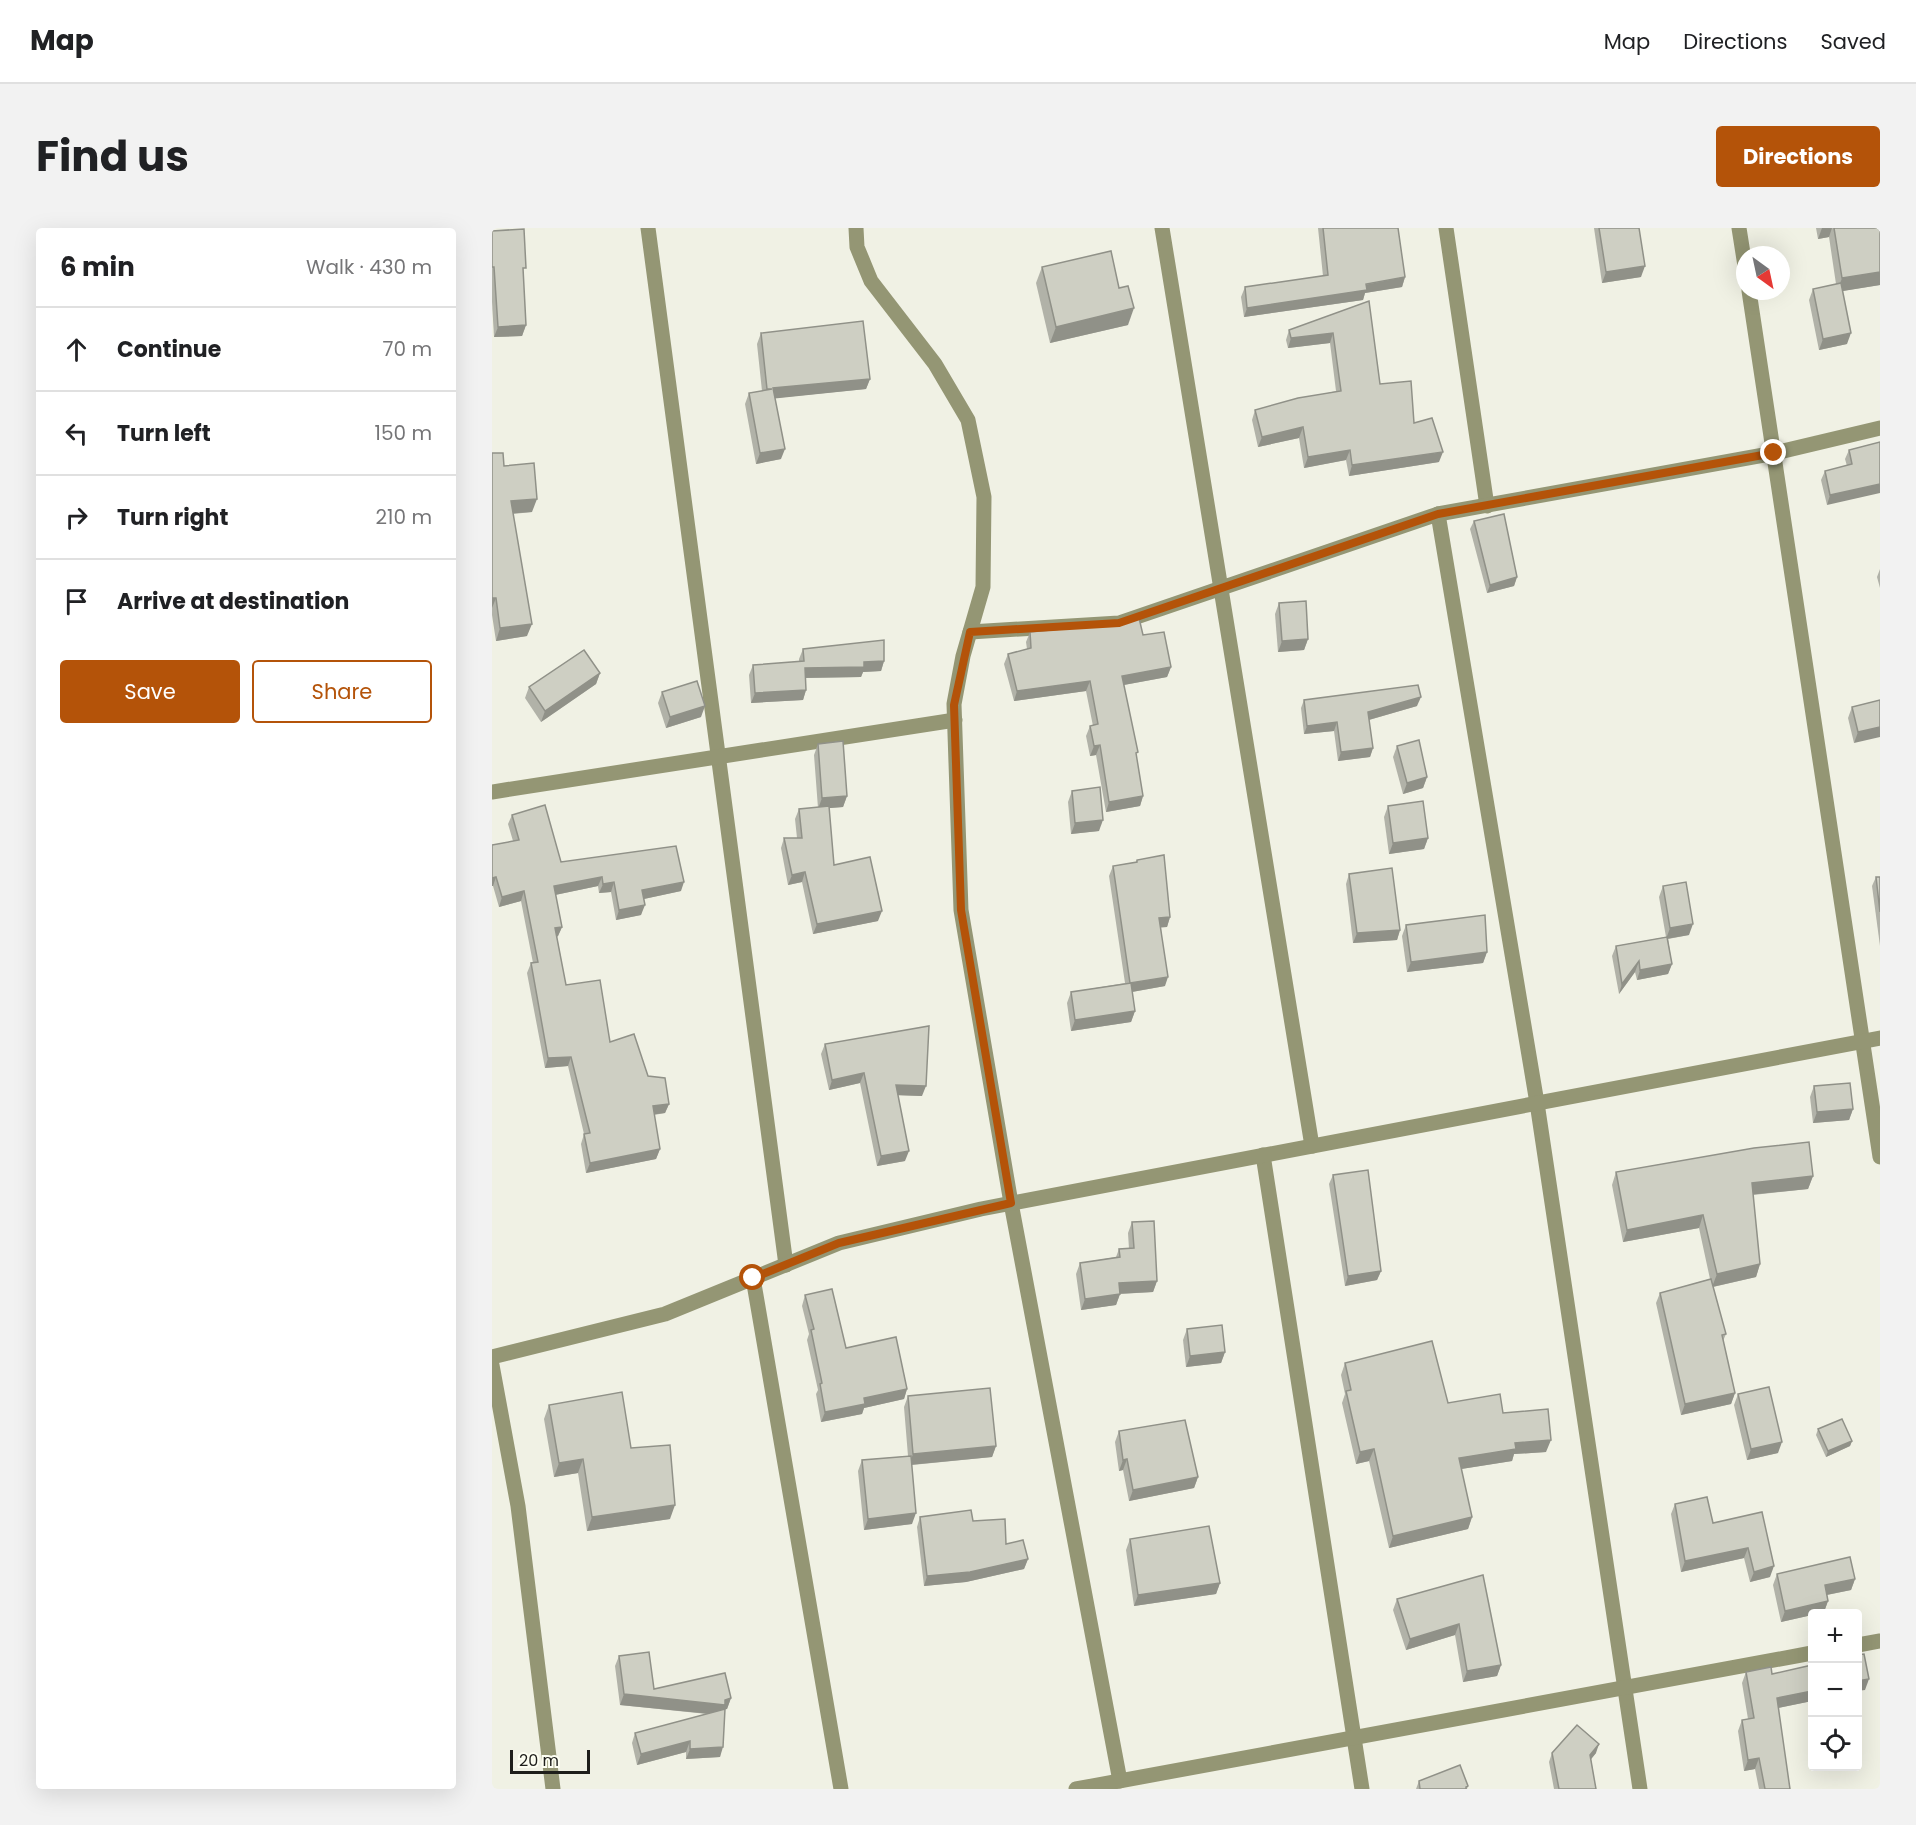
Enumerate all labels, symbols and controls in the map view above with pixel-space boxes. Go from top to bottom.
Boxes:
text: Map [30,21,94,60]
text: Map [1604,27,1650,56]
text: Directions [1683,27,1787,56]
text: Saved [1820,27,1886,56]
button: Directions [1716,126,1880,187]
text: Find us [36,127,189,186]
north arrow [1736,246,1790,300]
text: 6 min [60,249,135,285]
text: Walk · 430 m [306,253,432,281]
icon: ahead [60,333,93,366]
text: Continue [117,334,221,365]
text: 70 m [383,335,432,363]
icon: left [60,417,93,450]
text: Turn left [117,418,211,449]
text: 150 m [375,419,432,447]
route end [1760,439,1786,465]
icon: right [60,501,93,534]
text: Turn right [117,502,228,533]
text: 210 m [376,503,432,531]
icon: arrive [60,585,93,618]
text: Arrive at destination [117,586,349,617]
button: Save [60,660,240,723]
button: Share [252,660,432,723]
route start [739,1264,765,1290]
map controls [1808,1609,1862,1771]
button: + [1808,1609,1862,1663]
button: − [1808,1663,1862,1717]
button: locate [1808,1717,1862,1771]
scale bar [510,1747,590,1774]
text: 20 m [519,1749,559,1772]

